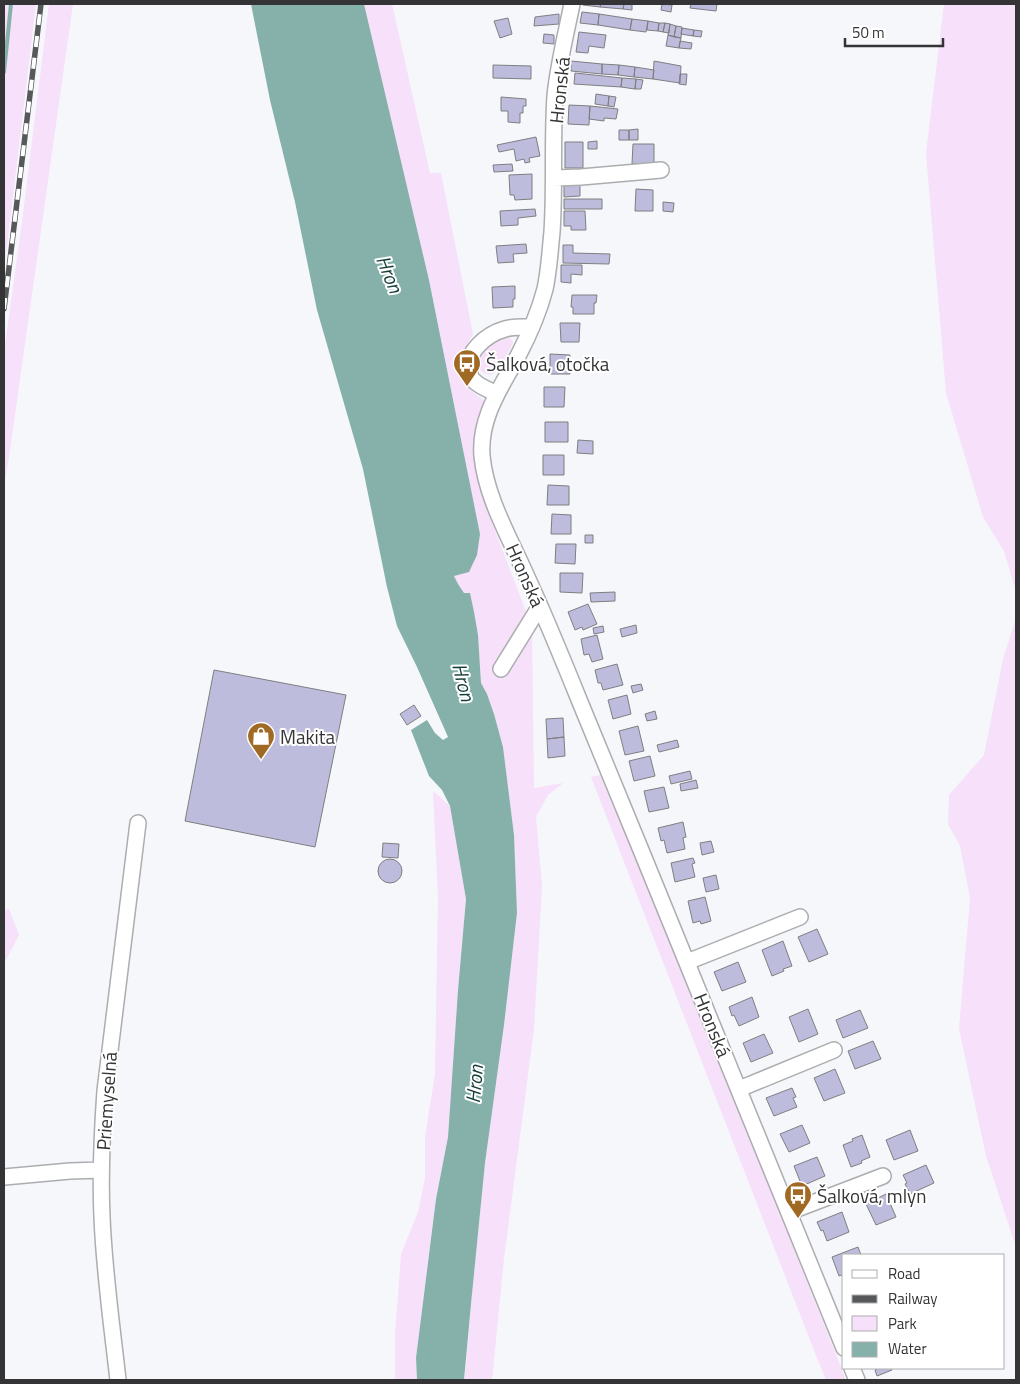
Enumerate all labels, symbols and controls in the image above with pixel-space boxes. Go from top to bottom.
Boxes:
scale bar [845,15,942,47]
text: 50 m [852,21,885,44]
street label: Hronská [541,55,577,125]
water label: Hron [368,250,412,299]
bus stop icon: Šalková, otočka [452,348,482,387]
place label: Šalková, otočka [486,349,610,378]
street label: Hronská [499,539,553,612]
water label: Hron [444,660,484,705]
shop icon: Makita [246,721,276,760]
place label: Makita [280,722,335,751]
street label: Hronská [687,989,739,1062]
street label: Priemyselná [88,1050,124,1151]
water label: Hron [457,1063,491,1104]
bus stop icon: Šalková, mlyn [783,1180,813,1219]
place label: Šalková, mlyn [817,1181,927,1210]
legend [842,1254,1005,1369]
text: Road [888,1262,920,1285]
text: Railway [888,1287,938,1310]
text: Park [888,1312,917,1335]
text: Water [888,1337,927,1360]

